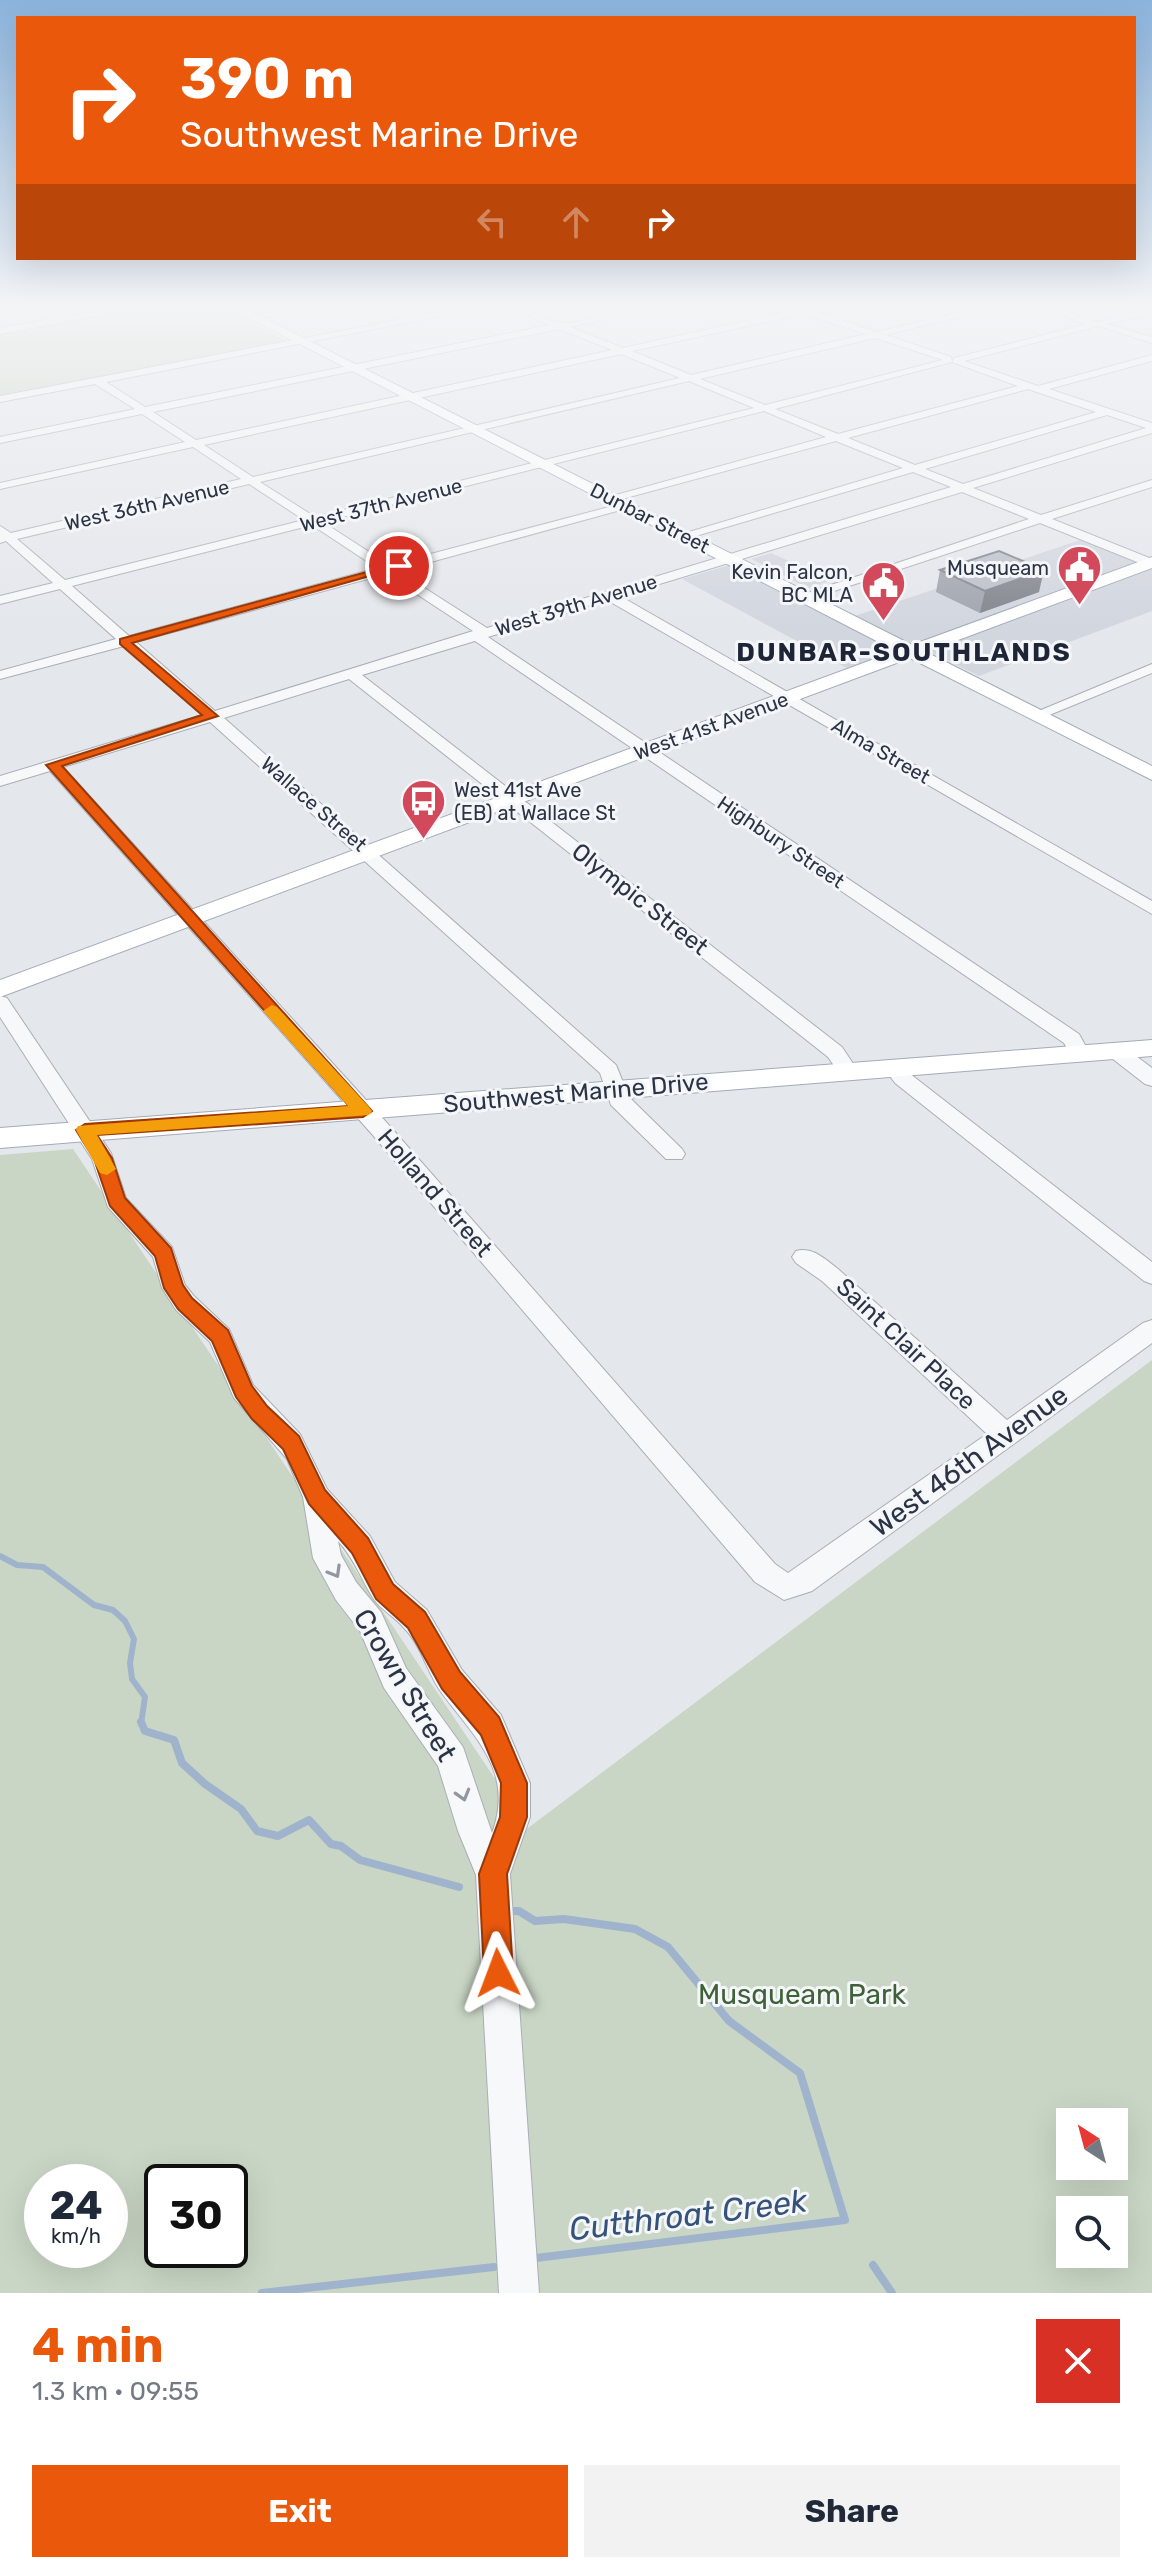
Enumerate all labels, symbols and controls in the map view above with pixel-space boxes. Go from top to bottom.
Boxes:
text: 390 m [180,46,354,112]
icon: right [48,48,152,152]
text: Southwest Marine Drive [180,113,579,156]
icon: left [470,200,514,244]
icon: ahead [554,200,598,244]
icon: right [638,200,682,244]
street label: West 37th Avenue [297,473,465,537]
street label: West 36th Avenue [62,474,232,536]
street label: Dunbar Street [586,478,714,558]
pin [365,532,433,600]
icon: arrive [377,544,421,588]
public building icon: Musqueam [1056,544,1104,607]
place label: Musqueam [947,556,1049,580]
public building icon: Kevin Falcon, BC MLA [860,559,908,622]
place label: Kevin Falcon, BC MLA [731,560,853,607]
street label: West 39th Avenue [492,569,660,641]
district label: DUNBAR-SOUTHLANDS [736,637,1072,668]
street label: West 41st Avenue [630,687,792,765]
street label: Alma Street [827,713,935,789]
street label: Wallace Street [256,752,372,857]
bus stop icon: West 41st Ave (EB) at Wallace St [399,777,447,840]
place label: West 41st Ave (EB) at Wallace St [454,778,616,825]
street label: Highbury Street [713,791,849,893]
street label: Olympic Street [566,837,714,961]
street label: Southwest Marine Drive [442,1067,710,1119]
street label: Holland Street [372,1123,498,1263]
street label: Saint Clair Place [831,1272,981,1416]
street label: West 46th Avenue [864,1378,1074,1544]
one-way arrow [325,1563,341,1578]
street label: Crown Street [347,1603,463,1767]
one-way arrow [454,1788,471,1802]
position arrow [456,1931,540,2015]
park label: Musqueam Park [698,1978,907,2011]
north arrow [1056,2108,1128,2180]
map controls [1056,2108,1128,2268]
speed limit sign: 30 [144,2164,248,2268]
water label: Cutthroat Creek [567,2181,810,2248]
text: 24 [49,2182,103,2229]
button: search [1056,2196,1128,2268]
text: km/h [51,2224,101,2248]
text: 4 min [32,2317,164,2374]
button: close [1036,2319,1120,2403]
text: 1.3 km · 09:55 [32,2376,199,2407]
button: Exit [32,2465,568,2557]
button: Share [584,2465,1120,2557]

